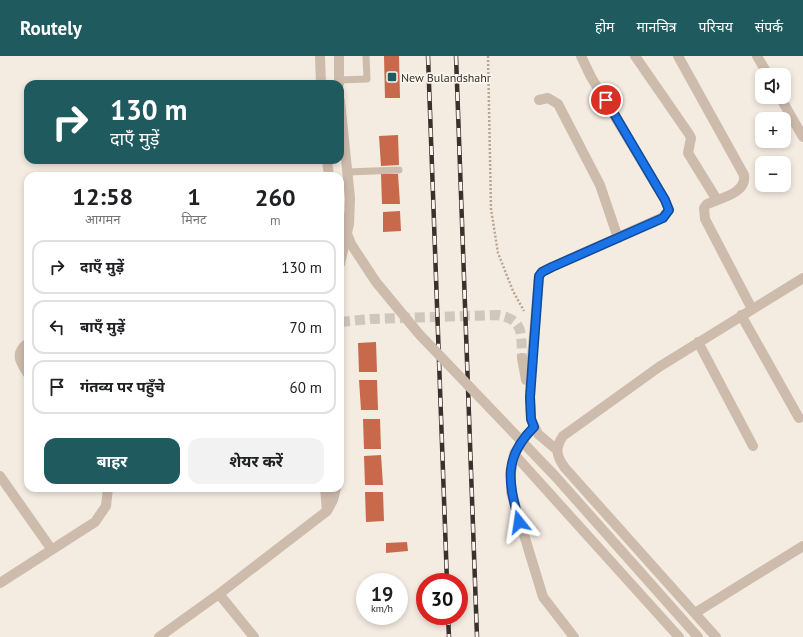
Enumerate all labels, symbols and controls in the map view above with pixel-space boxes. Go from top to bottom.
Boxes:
text: Routely [20,16,82,40]
text: होम [595,18,614,36]
text: मानचित्र [636,18,677,36]
text: परिचय [699,18,733,36]
text: संपर्क [755,18,783,36]
map controls [755,68,791,192]
button: sound [755,68,791,104]
place label: New Bulandshahr [401,70,491,85]
marker: New Bulandshahr [386,71,398,83]
pin [589,83,623,117]
icon: arrive [595,89,617,111]
text: 130 m [110,91,187,128]
icon: right [44,96,96,148]
button: + [755,112,791,148]
text: दाएँ मुड़ें [110,127,159,150]
button: − [755,156,791,192]
text: 12:58 [72,181,133,212]
text: 1 [187,181,201,212]
text: 260 [255,182,296,213]
text: आगमन [85,211,121,228]
text: मिनट [182,211,206,228]
text: m [270,212,280,229]
icon: right [46,256,68,278]
text: दाएँ मुड़ें [80,257,124,276]
text: 130 m [281,258,322,277]
icon: left [46,316,68,338]
text: बाएँ मुड़ें [80,317,125,336]
text: 70 m [289,318,322,337]
icon: arrive [46,376,68,398]
text: गंतव्य पर पहुँचे [80,377,165,396]
text: 60 m [289,378,322,397]
button: बाहर [44,438,180,484]
button: शेयर करें [188,438,324,484]
position arrow [498,501,540,543]
speed limit sign: 30 [416,573,468,625]
text: 19 [371,581,393,607]
text: km/h [371,602,393,615]

